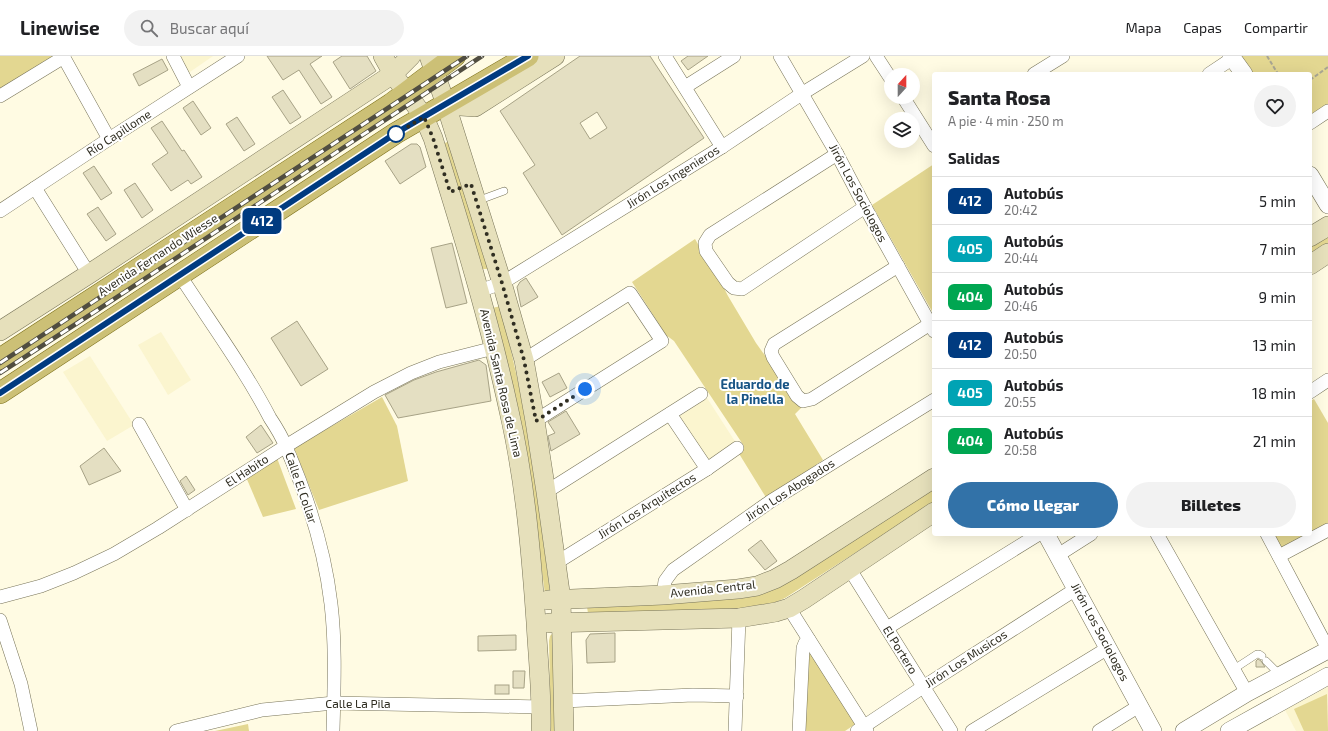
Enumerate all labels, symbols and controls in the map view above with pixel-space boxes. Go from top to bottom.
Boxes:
search box [124,10,404,46]
text: Linewise [20,16,100,39]
icon: search [138,17,160,39]
text: Buscar aquí [170,19,249,37]
text: Mapa [1126,19,1161,36]
text: Capas [1183,19,1222,36]
text: Compartir [1244,19,1308,36]
north arrow [884,68,920,104]
map controls [884,68,920,148]
button: heart [1254,85,1296,127]
text: Santa Rosa [948,86,1050,109]
street label: Río Capillome [84,106,153,158]
button: layers [884,112,920,148]
text: A pie · 4 min · 250 m [948,113,1064,129]
unlabelled marker [387,125,405,143]
street label: Jirón Los Sociologos [827,141,891,244]
street label: Jirón Los Ingenieros [623,142,722,210]
text: Salidas [948,149,1000,167]
text: Autobús [1004,184,1063,202]
text: 412 [958,192,982,209]
text: 5 min [1259,192,1296,210]
text: 20:42 [1004,202,1038,218]
line badge: 412 [239,208,285,234]
street label: Avenida Fernando Wiesse [95,210,220,298]
text: 412 [250,212,274,229]
text: Autobús [1004,232,1063,250]
text: 405 [957,240,983,257]
text: 7 min [1259,240,1296,258]
text: 20:44 [1004,250,1038,266]
text: Autobús [1004,280,1063,298]
text: 404 [957,288,983,305]
text: 9 min [1258,288,1296,306]
text: 20:46 [1004,298,1038,314]
street label: Avenida Santa Rosa de Lima [478,307,526,458]
text: Autobús [1004,328,1063,346]
text: 412 [958,336,982,353]
text: 13 min [1253,336,1296,354]
text: 20:50 [1004,346,1037,362]
district label: Eduardo de la Pinella [720,376,790,407]
text: Autobús [1004,376,1063,394]
your location [575,379,595,399]
text: 405 [957,384,983,401]
text: 18 min [1252,384,1296,402]
text: 20:55 [1004,394,1036,410]
text: Autobús [1004,424,1063,442]
text: 404 [957,432,983,449]
text: 21 min [1253,432,1296,450]
text: 20:58 [1004,442,1037,458]
street label: Calle El Collar [283,450,321,525]
street label: El Habito [222,451,271,489]
street label: Jirón Los Abogados [742,455,837,523]
street label: Jirón Los Arquitectos [595,469,698,541]
button: Cómo llegar [948,482,1118,528]
button: Billetes [1126,482,1296,528]
street label: Avenida Central [669,577,757,599]
street label: Jirón Los Sociologos [1069,580,1133,683]
street label: El Portero [881,623,921,676]
street label: Jirón Los Musicos [922,626,1009,690]
street label: Calle La Pila [325,696,391,710]

